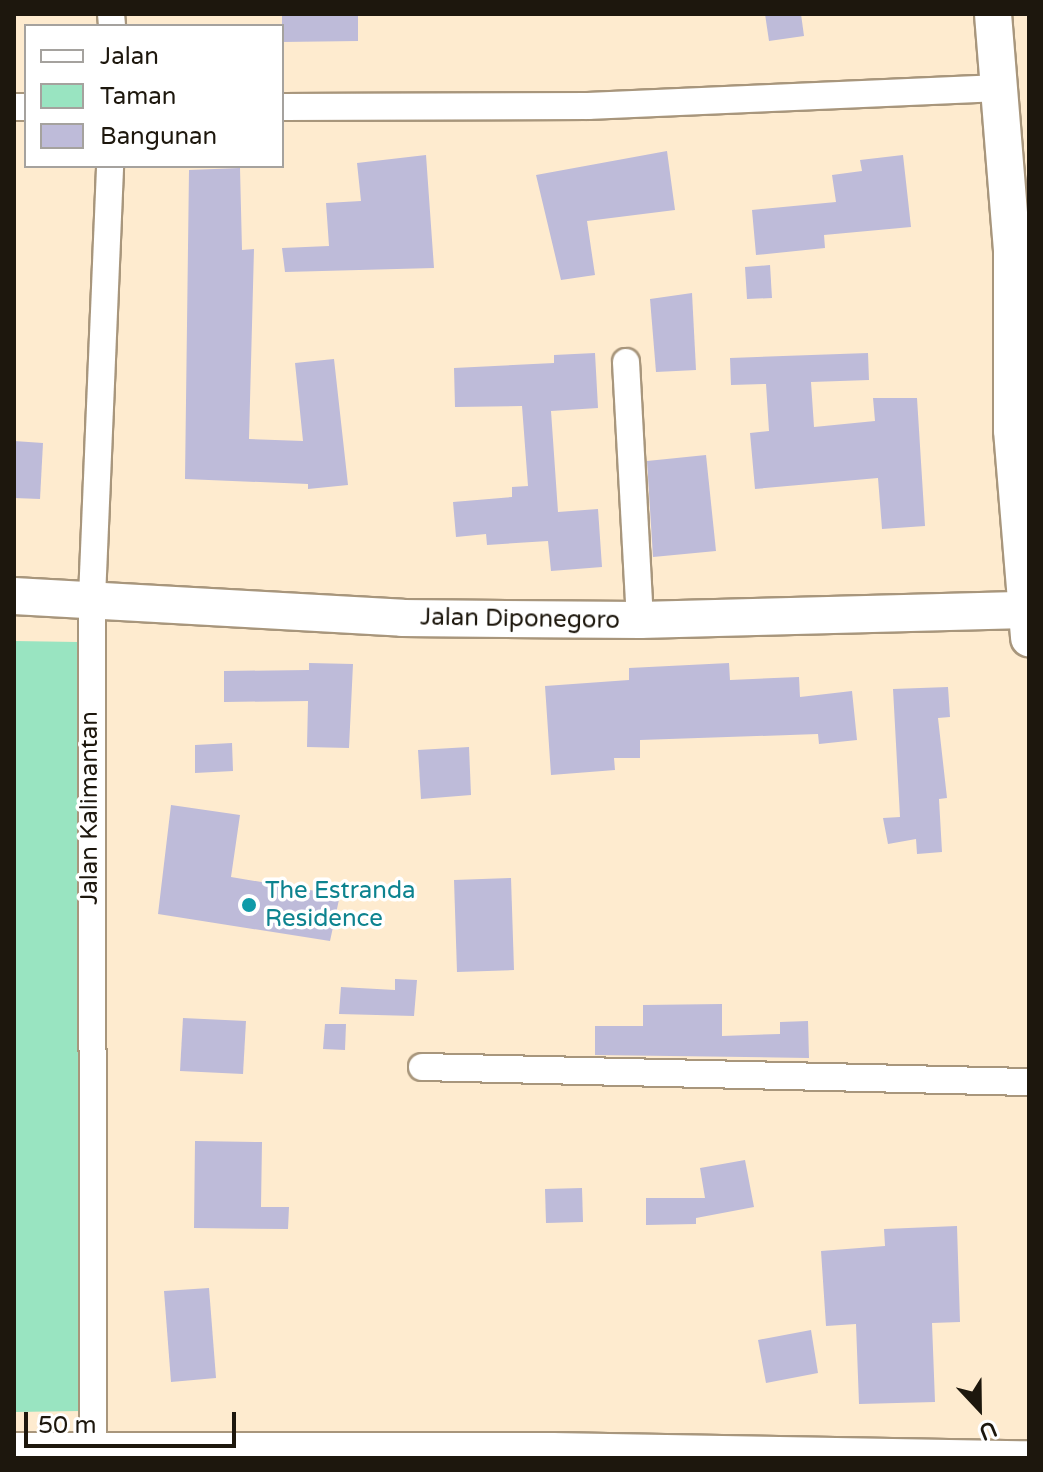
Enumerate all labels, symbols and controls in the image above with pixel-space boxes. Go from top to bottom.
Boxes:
legend [24,24,284,168]
text: Jalan [100,42,159,71]
text: Taman [100,82,176,111]
text: Bangunan [100,122,217,151]
street label: Jalan Diponegoro [420,603,620,635]
street label: Jalan Kalimantan [76,711,104,905]
place label: The Estranda Residence [265,877,416,933]
marker: The Estranda Residence [240,896,258,914]
north arrow [939,1368,1019,1448]
scale bar [28,1396,240,1446]
text: 50 m [38,1411,96,1440]
text: U [975,1415,1001,1445]

